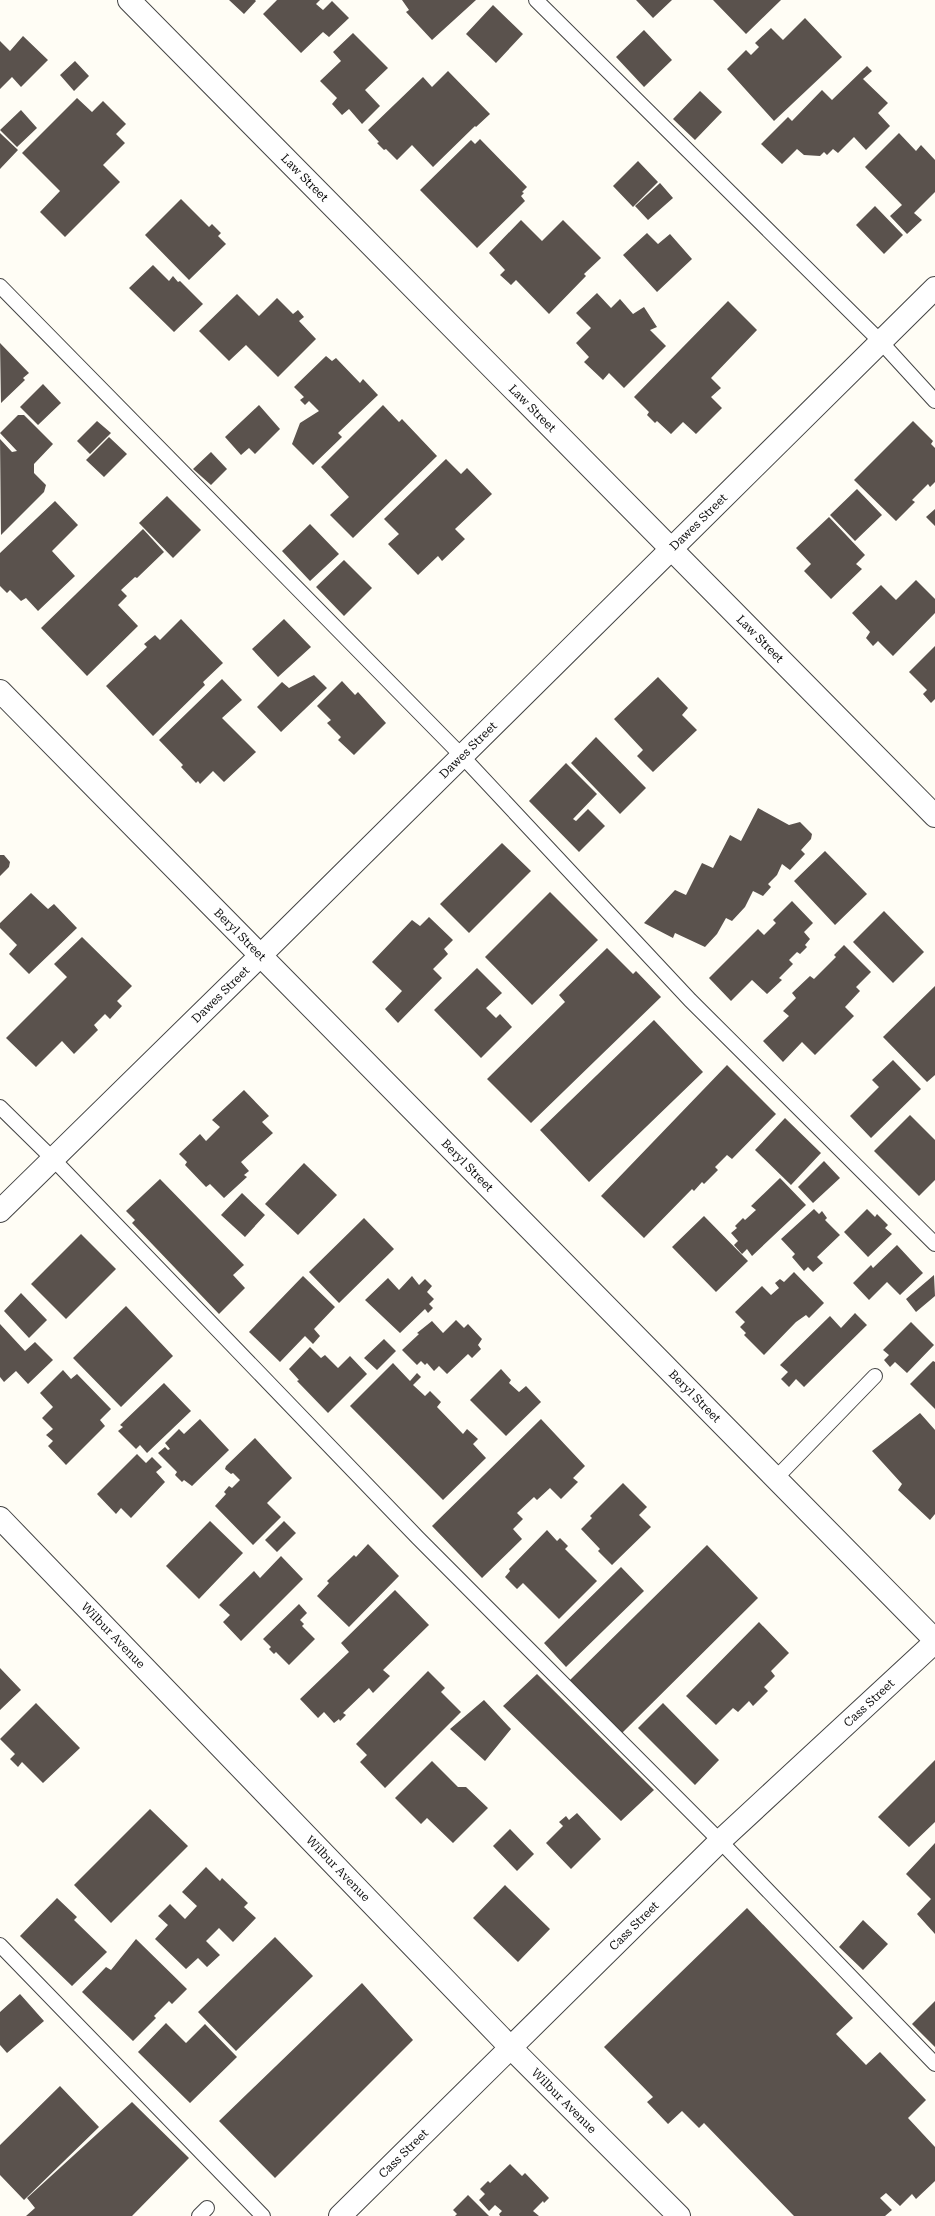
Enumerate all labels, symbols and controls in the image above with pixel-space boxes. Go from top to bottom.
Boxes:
street label: Law Street [278,151,332,205]
street label: Law Street [506,382,559,435]
street label: Dawes Street [667,490,730,553]
street label: Law Street [734,612,787,666]
street label: Dawes Street [437,718,500,781]
street label: Beryl Street [211,905,269,964]
street label: Dawes Street [189,963,253,1026]
street label: Beryl Street [439,1136,497,1195]
street label: Beryl Street [666,1367,724,1426]
street label: Wilbur Avenue [78,1600,148,1671]
street label: Cass Street [841,1676,898,1730]
street label: Wilbur Avenue [303,1833,373,1905]
street label: Cass Street [606,1898,662,1953]
street label: Wilbur Avenue [529,2066,600,2137]
street label: Cass Street [376,2126,431,2181]

